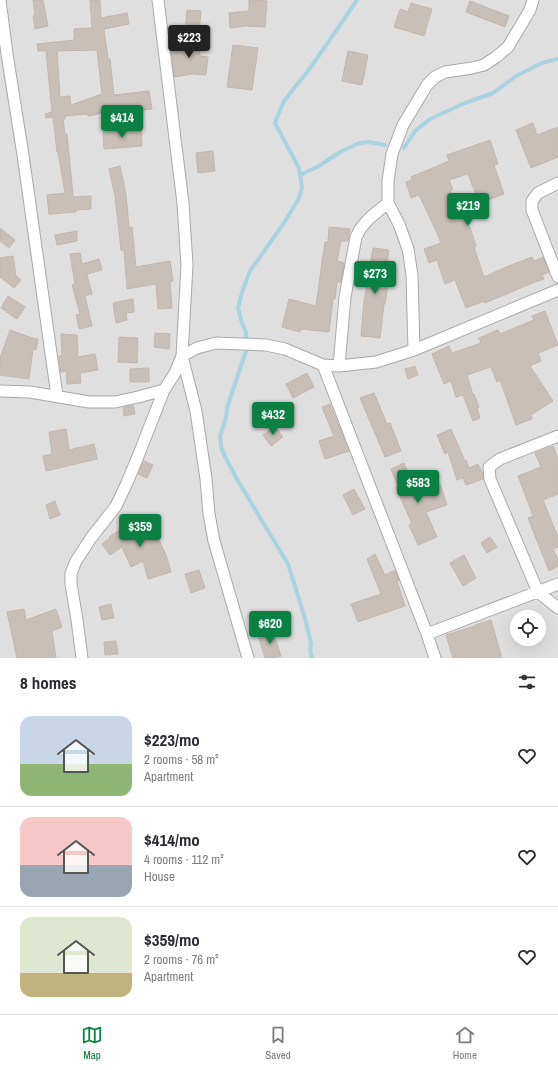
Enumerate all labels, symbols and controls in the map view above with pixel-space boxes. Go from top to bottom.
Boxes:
pin: $223 [165,25,213,59]
text: $223 [177,29,201,46]
pin: $414 [98,105,146,139]
text: $414 [110,109,134,126]
pin: $219 [444,193,492,227]
text: $219 [456,197,480,214]
pin: $273 [351,261,399,295]
text: $273 [363,265,387,282]
pin: $432 [249,402,297,436]
text: $432 [261,406,285,423]
pin: $583 [394,470,442,504]
text: $583 [406,474,430,491]
pin: $359 [116,514,164,548]
text: $359 [128,518,152,535]
map controls [510,610,546,646]
button: locate [510,610,546,646]
pin: $620 [246,611,294,645]
text: $620 [258,615,282,632]
text: 8 homes [20,671,77,694]
icon: filters [516,671,538,693]
text: $223/mo [144,728,200,751]
icon: home [52,732,100,780]
icon: heart [516,745,538,767]
text: 2 rooms · 58 m² [144,751,219,768]
text: Apartment [144,768,193,785]
text: $414/mo [144,828,200,851]
icon: home [52,833,100,881]
icon: heart [516,846,538,868]
text: 4 rooms · 112 m² [144,851,224,868]
text: House [144,868,175,885]
text: $359/mo [144,928,200,951]
icon: home [52,933,100,981]
icon: heart [516,946,538,968]
text: 2 rooms · 76 m² [144,951,219,968]
text: Apartment [144,968,193,985]
tab: Map [81,1024,103,1062]
tab: Saved [265,1024,291,1062]
tab: Home [453,1024,477,1062]

